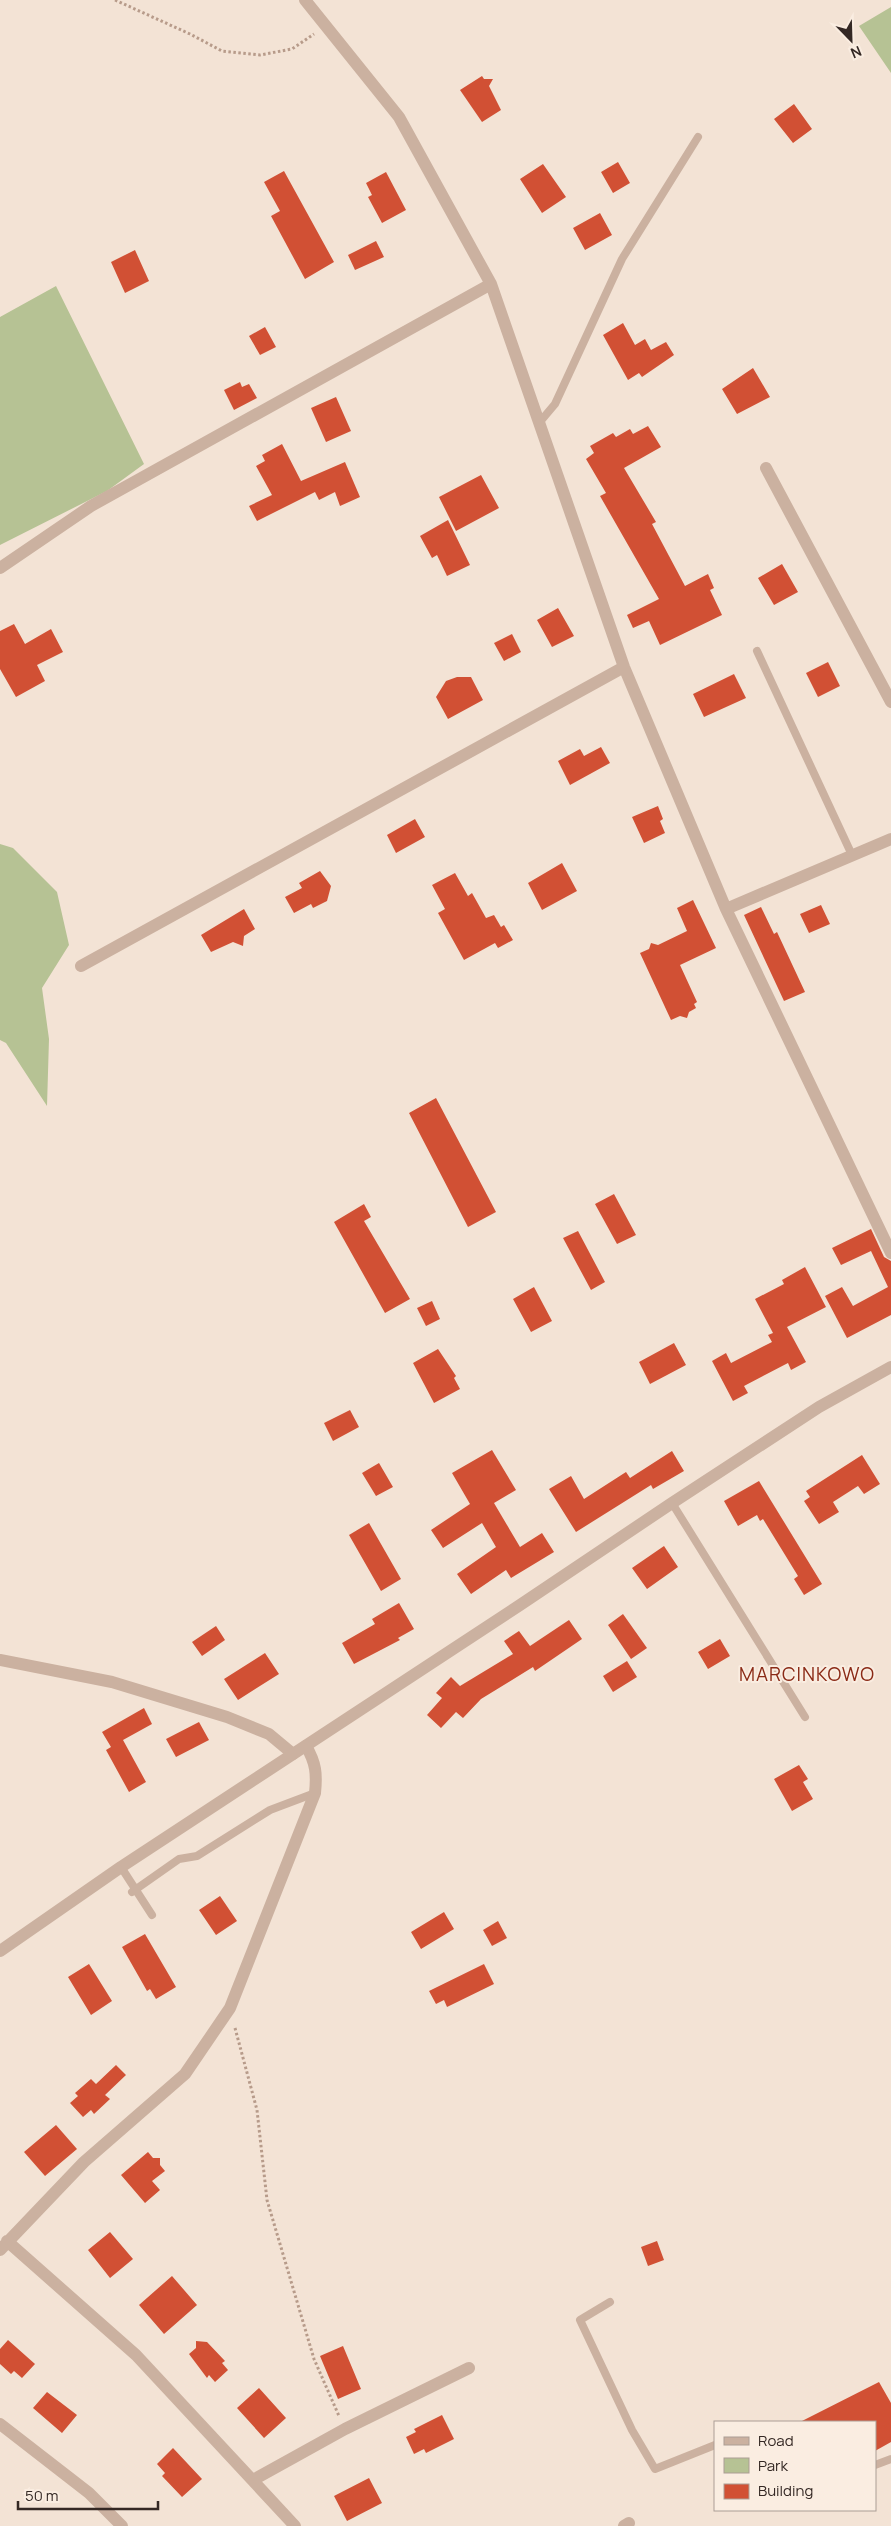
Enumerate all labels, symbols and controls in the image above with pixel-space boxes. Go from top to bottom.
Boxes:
north arrow [826,15,876,65]
text: N [848,42,865,63]
district label: MARCINKOWO [739,1661,875,1687]
legend [714,2421,876,2511]
text: Road [758,2430,794,2451]
text: Park [758,2455,788,2476]
scale bar [18,2478,158,2510]
text: Building [758,2480,813,2501]
text: 50 m [25,2485,59,2506]

